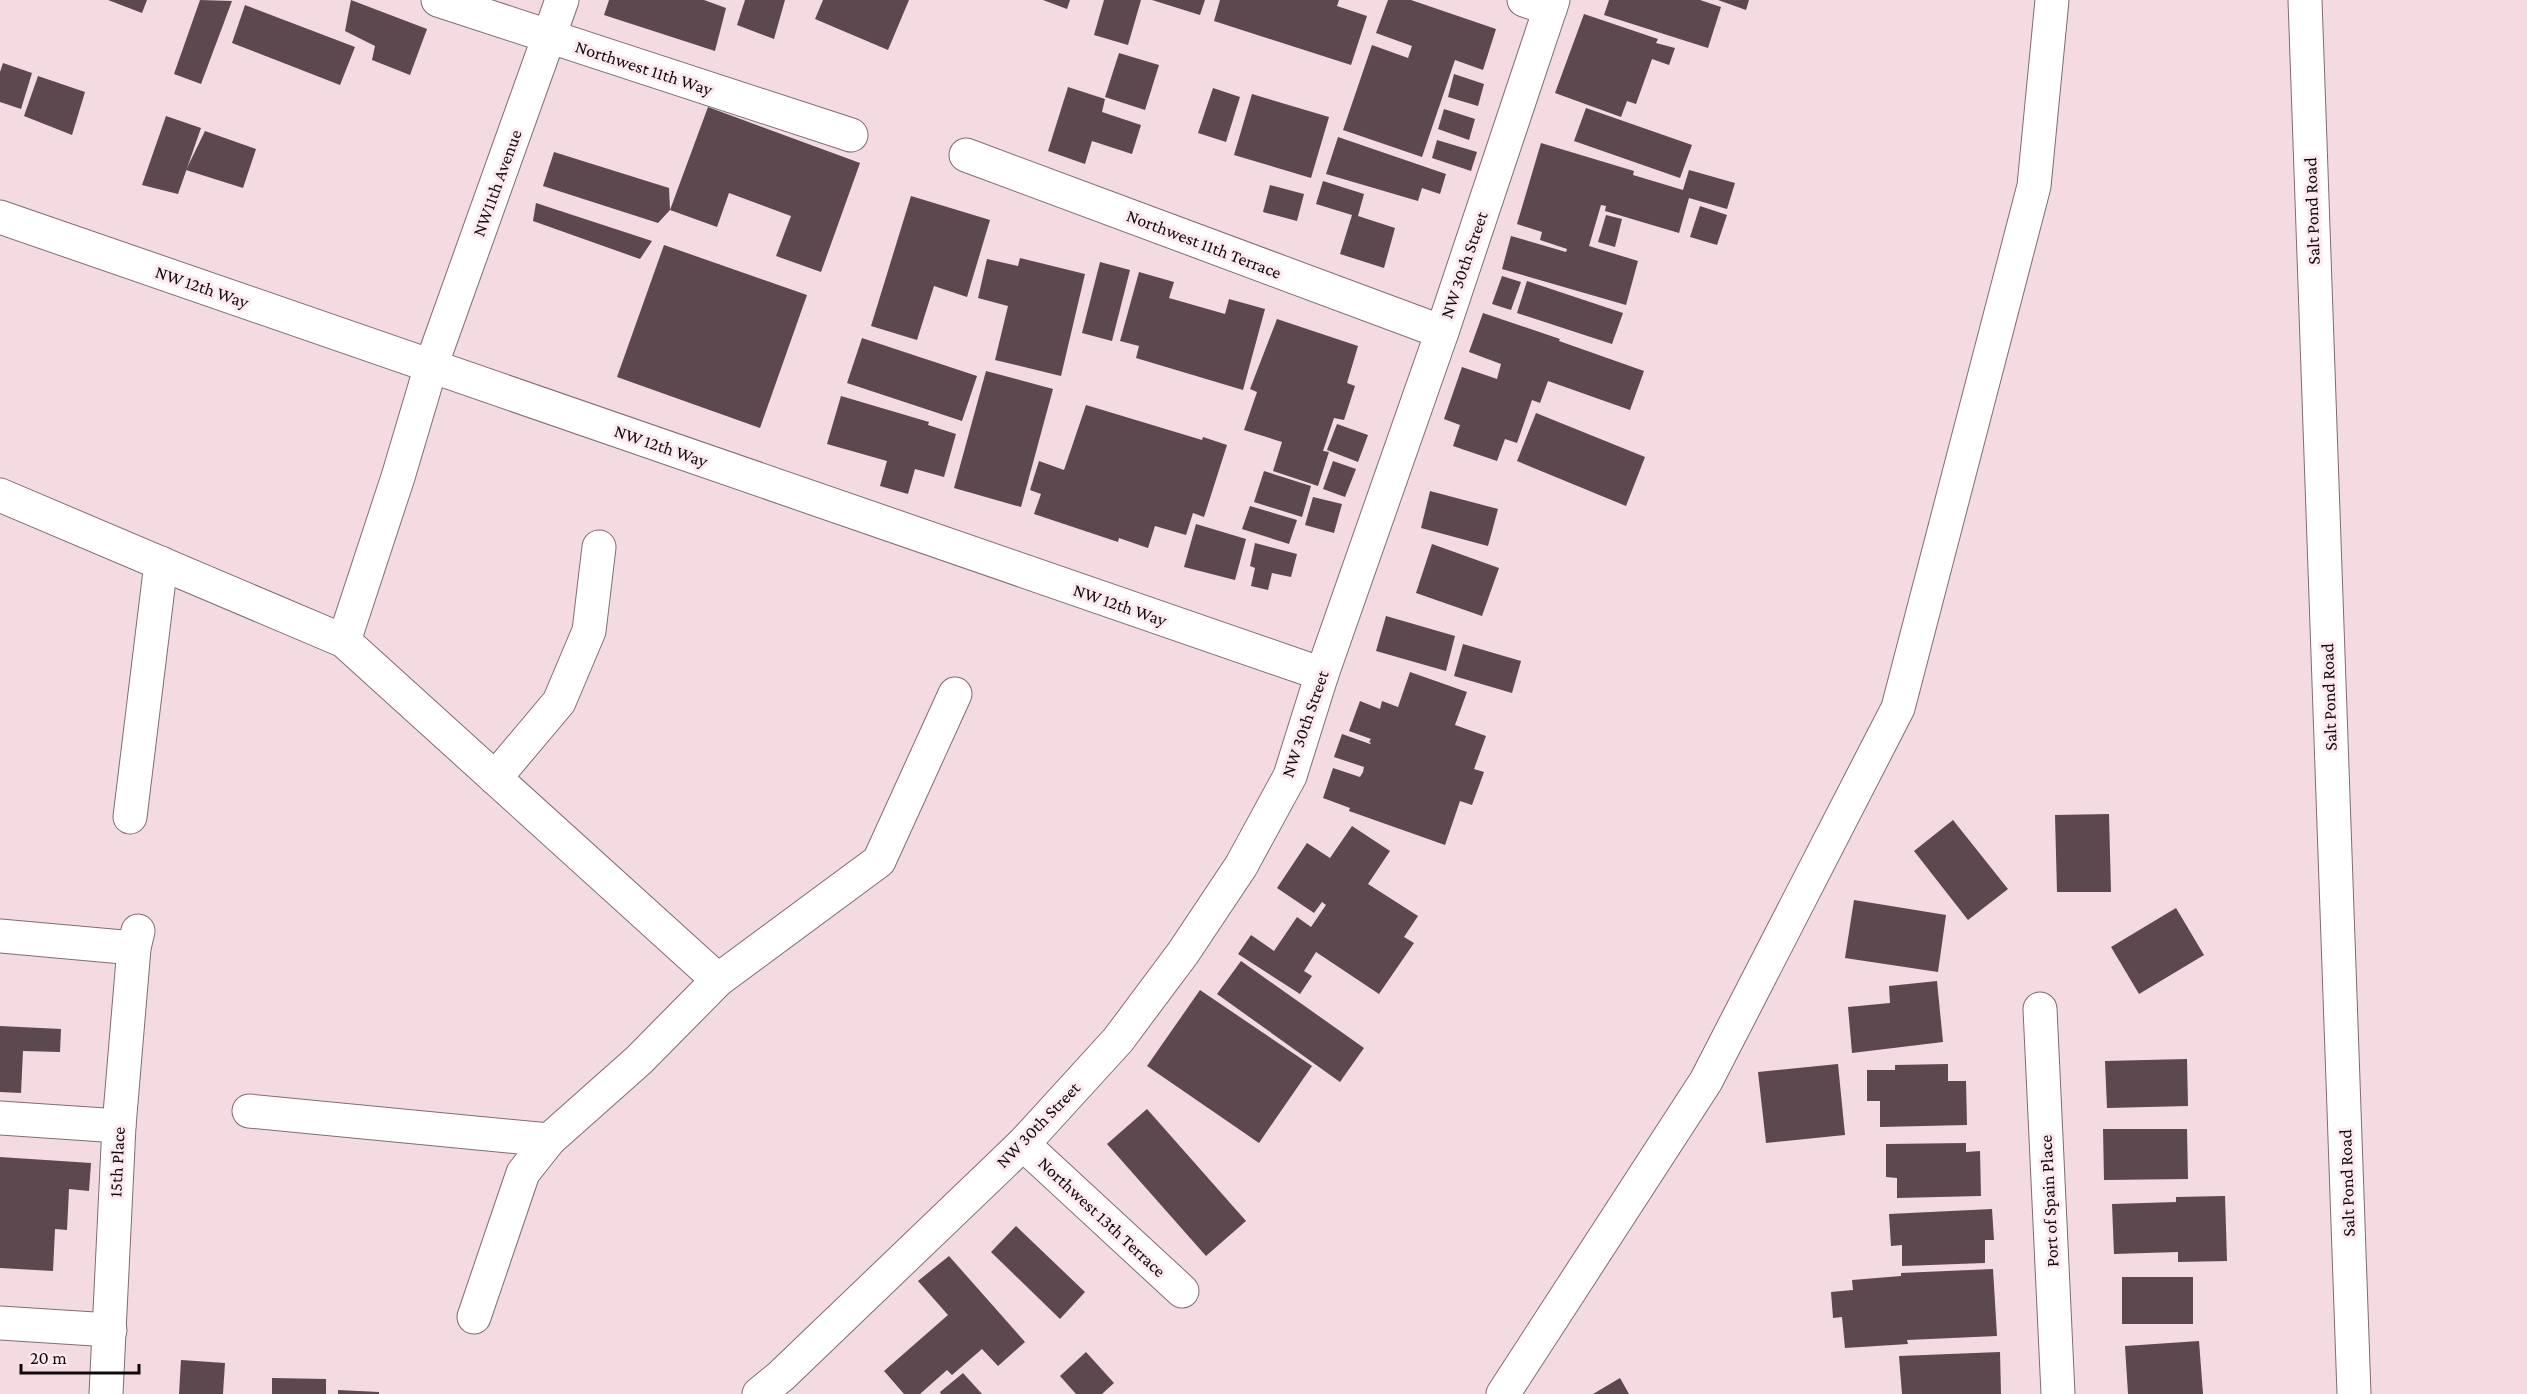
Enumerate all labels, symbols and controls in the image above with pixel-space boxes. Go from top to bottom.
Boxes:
street label: Northwest 11th Way [573,36,716,100]
street label: NW11th Avenue [468,127,526,239]
street label: Salt Pond Road [2300,156,2324,265]
street label: Northwest 11th Terrace [1124,205,1284,283]
street label: NW 30th Street [1436,208,1492,321]
street label: NW 12th Way [153,262,252,313]
street label: NW 12th Way [612,421,711,472]
street label: NW 12th Way [1071,580,1170,631]
street label: Salt Pond Road [2317,642,2341,751]
street label: NW 30th Street [1277,667,1333,780]
street label: NW 30th Street [992,1077,1085,1172]
street label: 15th Place [105,1126,129,1198]
street label: Salt Pond Road [2335,1128,2359,1237]
street label: Port of Spain Place [2036,1134,2062,1268]
street label: Northwest 13th Terrace [1034,1153,1170,1281]
scale bar [21,1337,140,1375]
text: 20 m [30,1348,67,1368]

